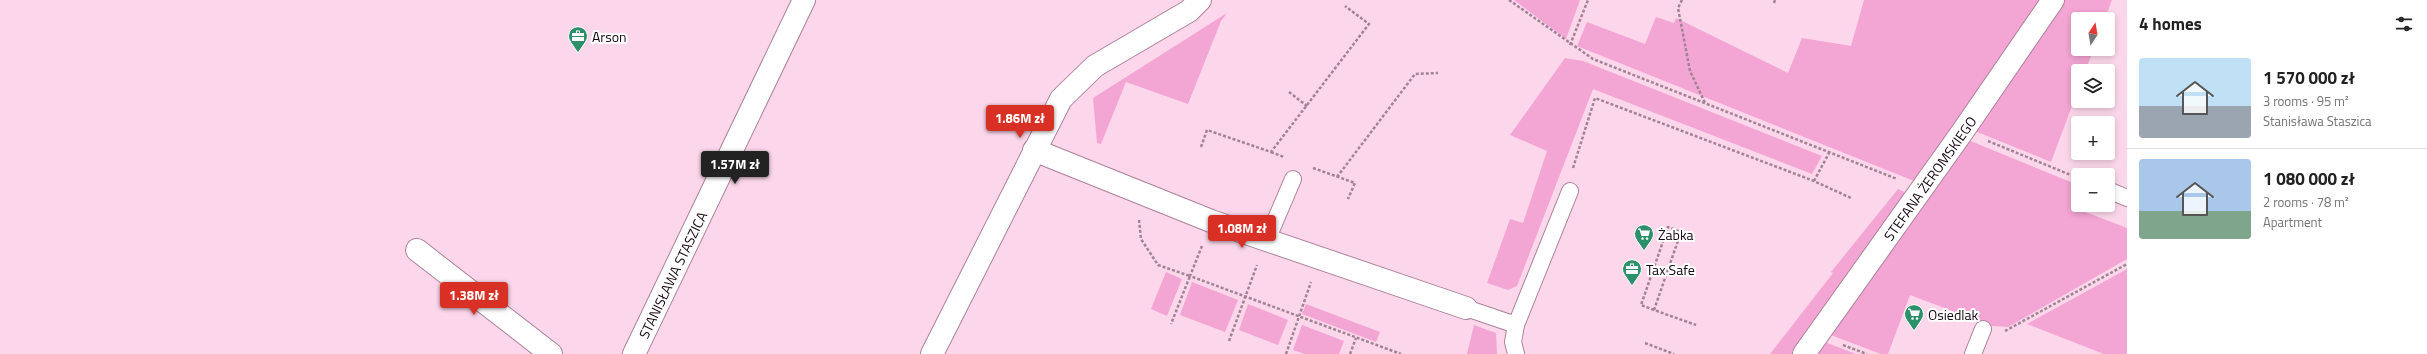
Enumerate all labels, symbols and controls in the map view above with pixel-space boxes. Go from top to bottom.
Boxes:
text: 4 homes [2139,11,2202,37]
north arrow [2071,12,2115,56]
map controls [2071,12,2115,212]
icon: filters [2393,13,2415,35]
office icon: Arson [567,25,589,53]
place label: Arson [592,26,627,47]
button: layers [2071,64,2115,108]
text: 1 570 000 zł [2263,65,2355,91]
icon: home [2171,74,2219,122]
text: 3 rooms · 95 m² [2263,91,2349,111]
pin: 1.86M zł [979,105,1061,139]
text: 1.86M zł [995,108,1045,128]
text: Stanisława Staszica [2263,111,2372,131]
street label: STEFANA ŻEROMSKIEGO [1878,112,1981,245]
button: + [2071,116,2115,160]
pin: 1.57M zł [694,151,776,185]
text: 1.57M zł [710,154,760,174]
text: 1 080 000 zł [2263,166,2355,192]
button: − [2071,168,2115,212]
icon: home [2171,175,2219,223]
text: 2 rooms · 78 m² [2263,192,2349,212]
street label: STANISŁAWA STASZICA [633,207,712,342]
text: Apartment [2263,212,2322,232]
pin: 1.08M zł [1201,215,1283,249]
text: 1.08M zł [1217,218,1267,238]
supermarket icon: Żabka [1633,223,1655,251]
place label: Żabka [1658,224,1694,245]
office icon: Tax Safe [1621,258,1643,286]
place label: Tax Safe [1646,259,1695,280]
pin: 1.38M zł [433,282,515,316]
text: 1.38M zł [449,285,499,305]
supermarket icon: Osiedlak [1903,303,1925,331]
place label: Osiedlak [1928,304,1979,325]

